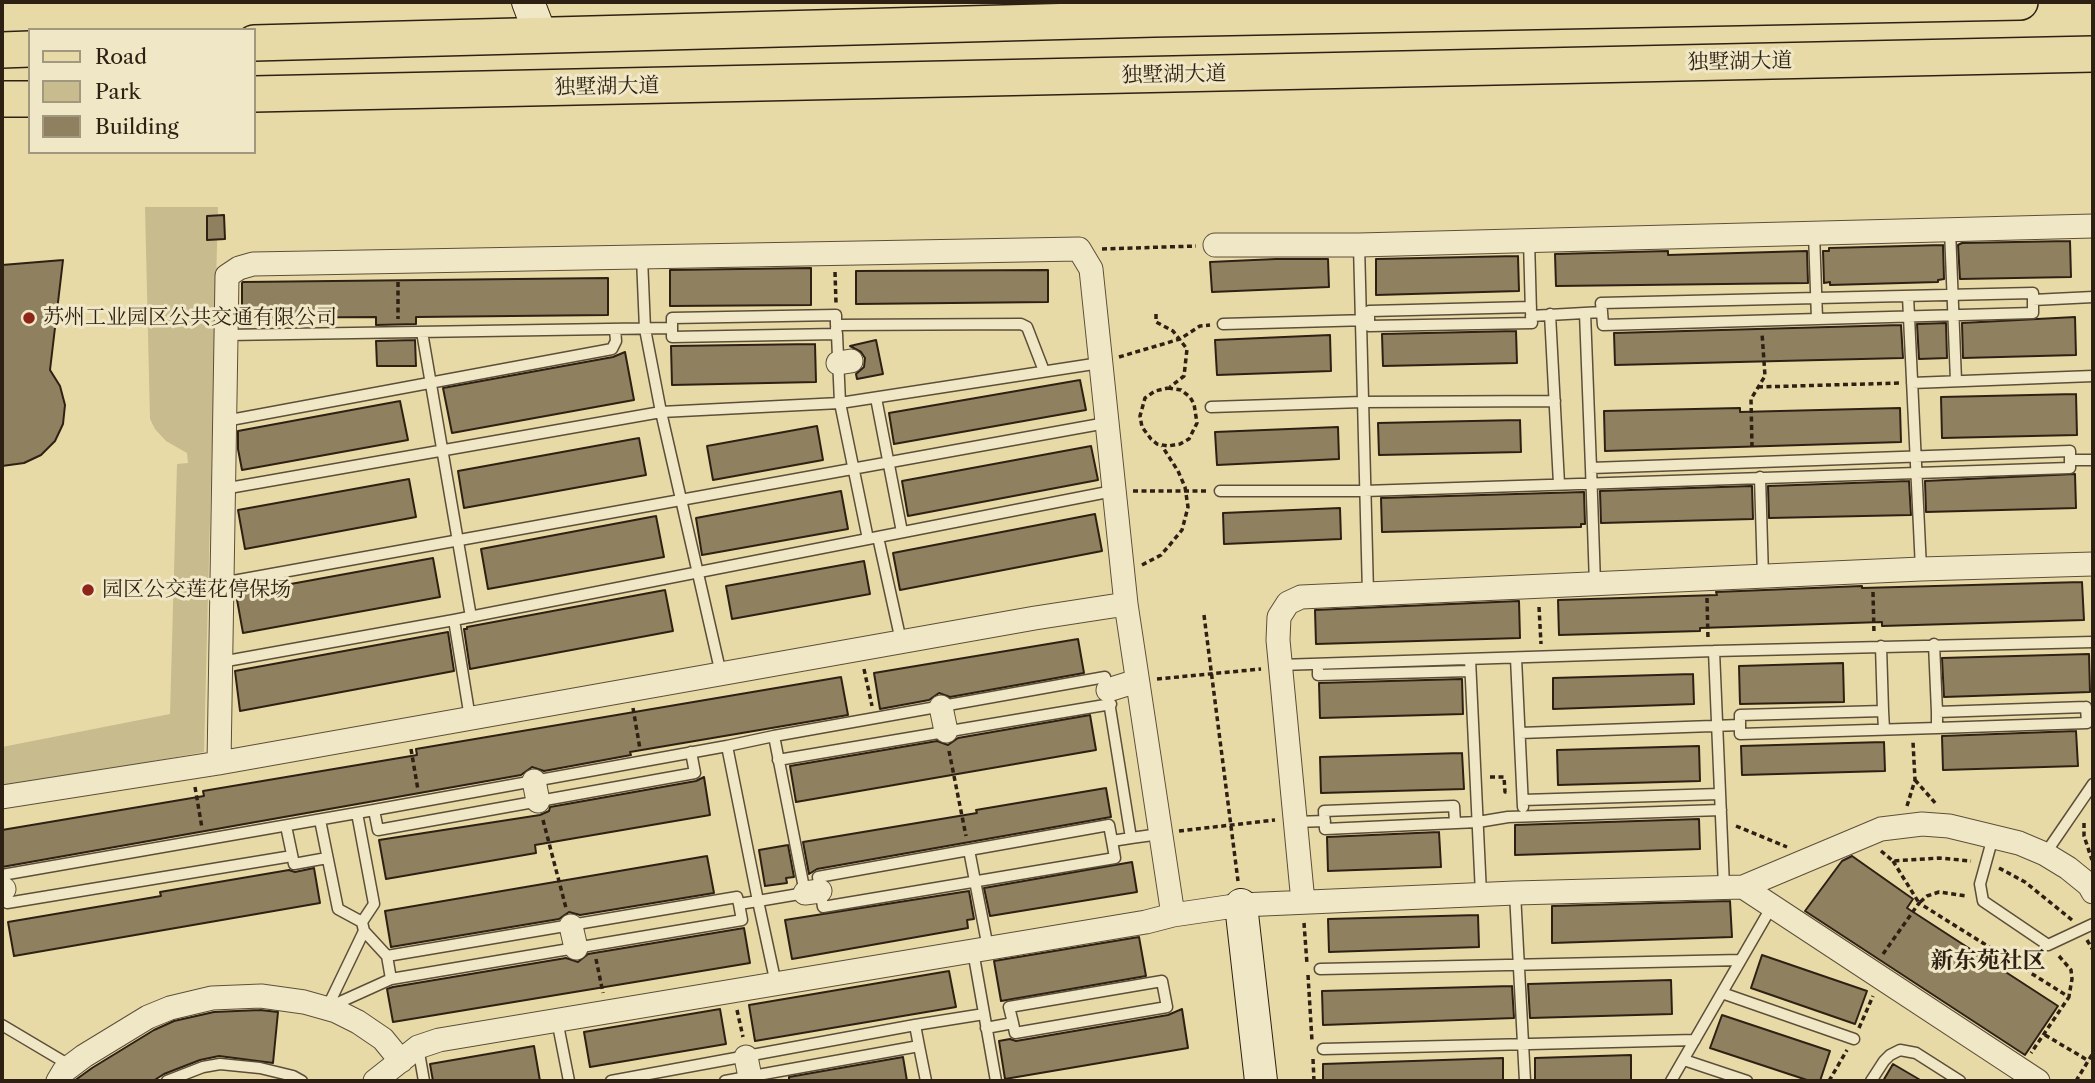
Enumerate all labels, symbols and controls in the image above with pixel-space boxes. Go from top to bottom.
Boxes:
legend [28,28,256,154]
text: Road [95,44,147,69]
street label: 独墅湖大道 [1687,48,1793,76]
street label: 独墅湖大道 [1121,61,1227,89]
street label: 独墅湖大道 [554,73,660,101]
text: Park [95,79,141,104]
text: Building [95,114,179,139]
place label: 苏州工业园区公共交通有限公司 [43,305,337,331]
marker: 苏州工业园区公共交通有限公司 [21,310,37,326]
place label: 园区公交莲花停保场 [102,577,291,603]
marker: 园区公交莲花停保场 [80,582,96,598]
district label: 新东苑社区 [1931,947,2045,975]

